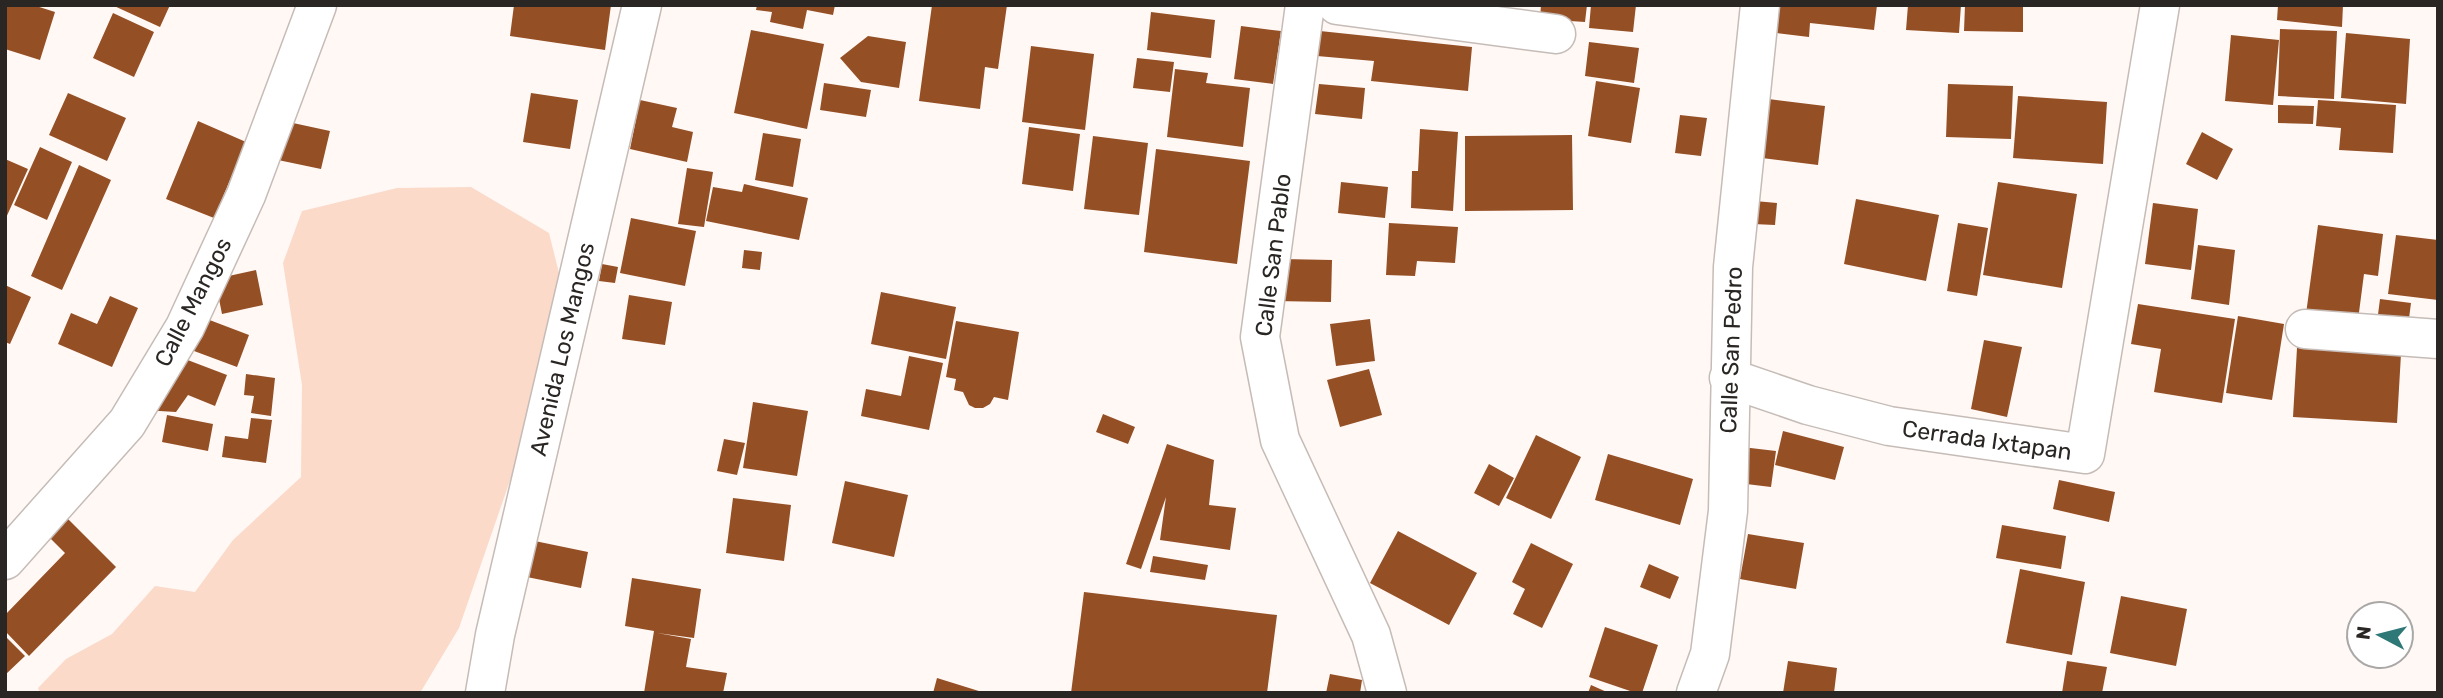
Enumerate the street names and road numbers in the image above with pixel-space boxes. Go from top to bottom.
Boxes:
street label: Calle San Pablo [1249,172,1297,338]
street label: Calle Mangos [148,233,238,371]
street label: Avenida Los Mangos [524,240,600,458]
street label: Calle San Pedro [1714,266,1748,434]
street label: Cerrada Ixtapan [1900,414,2074,466]

